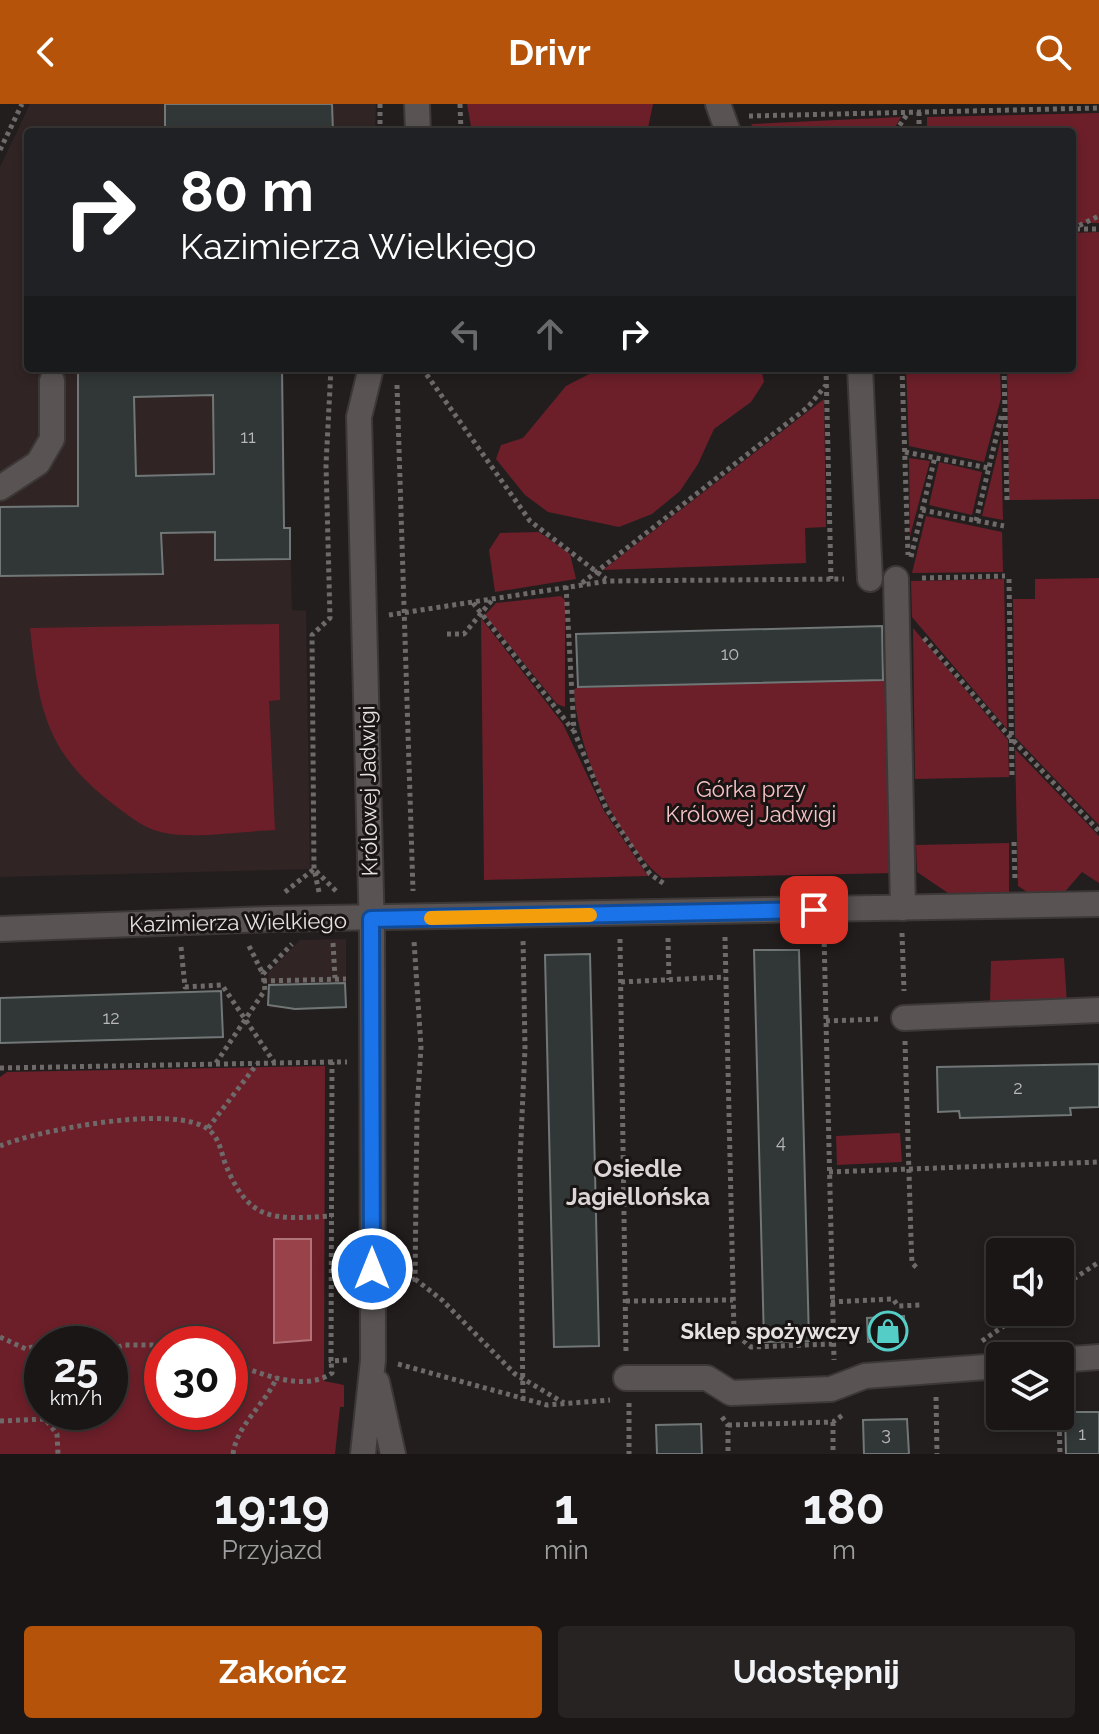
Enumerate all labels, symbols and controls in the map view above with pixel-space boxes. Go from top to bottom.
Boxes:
icon: back [24,30,68,74]
icon: search [1031,30,1075,74]
text: Drivr [508,31,591,73]
text: 80 m [180,158,314,224]
icon: right [48,160,152,264]
text: Kazimierza Wielkiego [180,225,536,267]
icon: left [444,312,488,356]
icon: ahead [528,312,572,356]
icon: right [612,312,656,356]
house number: 11 [240,426,256,447]
house number: 10 [721,643,739,664]
street label: Królowej Jadwigi [354,705,382,877]
park label: Górka przy Królowej Jadwigi [666,776,836,827]
pin [780,876,848,944]
icon: arrive [792,888,836,932]
street label: Kazimierza Wielkiego [129,907,347,937]
house number: 12 [102,1007,120,1028]
house number: 2 [1013,1077,1023,1098]
house number: 4 [776,1131,786,1152]
district label: Osiedle Jagiellońska [566,1154,710,1211]
position arrow [330,1227,414,1311]
map controls [986,1238,1074,1430]
button: sound [986,1238,1074,1326]
shop icon: Sklep spożywczy [867,1310,909,1352]
place label: Sklep spożywczy [681,1318,860,1344]
speed limit sign: 30 [144,1326,248,1430]
button: layers [986,1342,1074,1430]
text: 25 [54,1344,98,1391]
text: km/h [50,1386,102,1410]
house number: 3 [881,1423,891,1444]
house number: 1 [1078,1423,1086,1444]
text: 19:19 [214,1479,330,1535]
text: 1 [554,1479,578,1535]
text: 180 [803,1479,885,1535]
text: Przyjazd [222,1535,322,1565]
text: min [544,1535,589,1565]
text: m [832,1535,856,1565]
button: Zakończ [24,1626,542,1718]
button: Udostępnij [558,1626,1075,1718]

